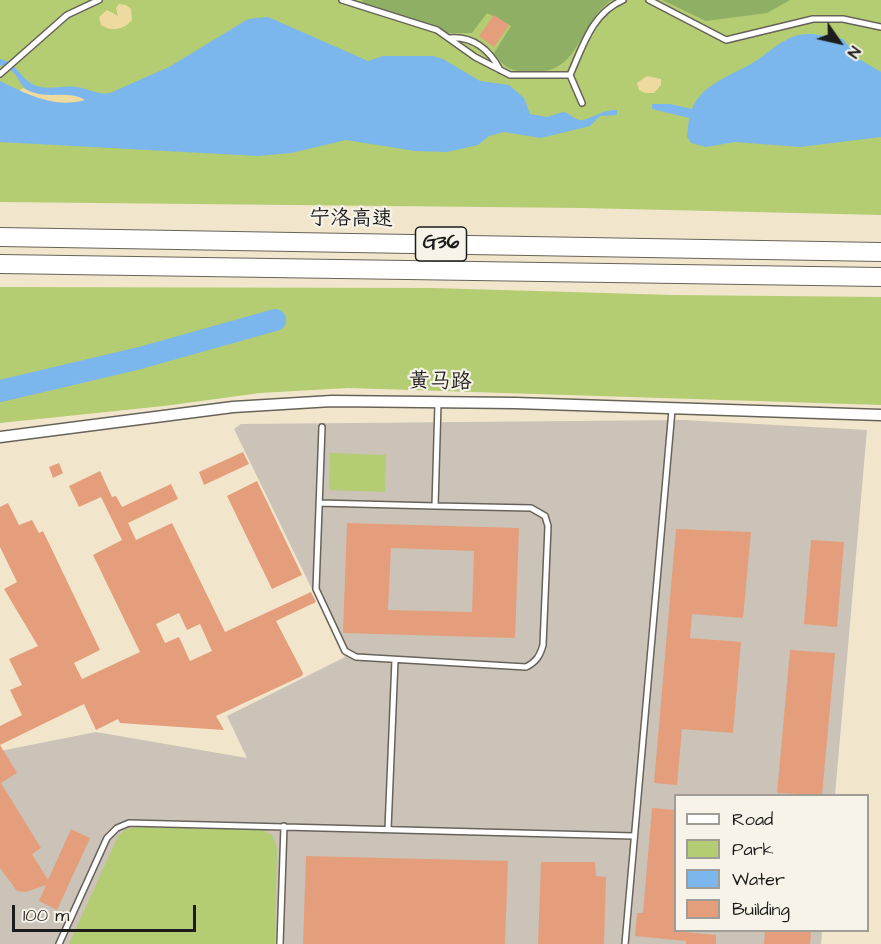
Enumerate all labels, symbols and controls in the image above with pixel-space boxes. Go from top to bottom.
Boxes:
north arrow [809,12,869,72]
text: N [842,42,866,62]
street label: 宁洛高速 [309,207,393,233]
road number: G36 [416,227,466,261]
street label: 黄马路 [408,370,472,396]
legend [674,794,869,932]
text: Road [732,807,773,832]
text: Park [732,837,774,862]
text: Water [732,867,785,892]
scale bar [15,893,200,931]
text: Building [732,897,790,922]
text: 100 m [23,903,69,928]

